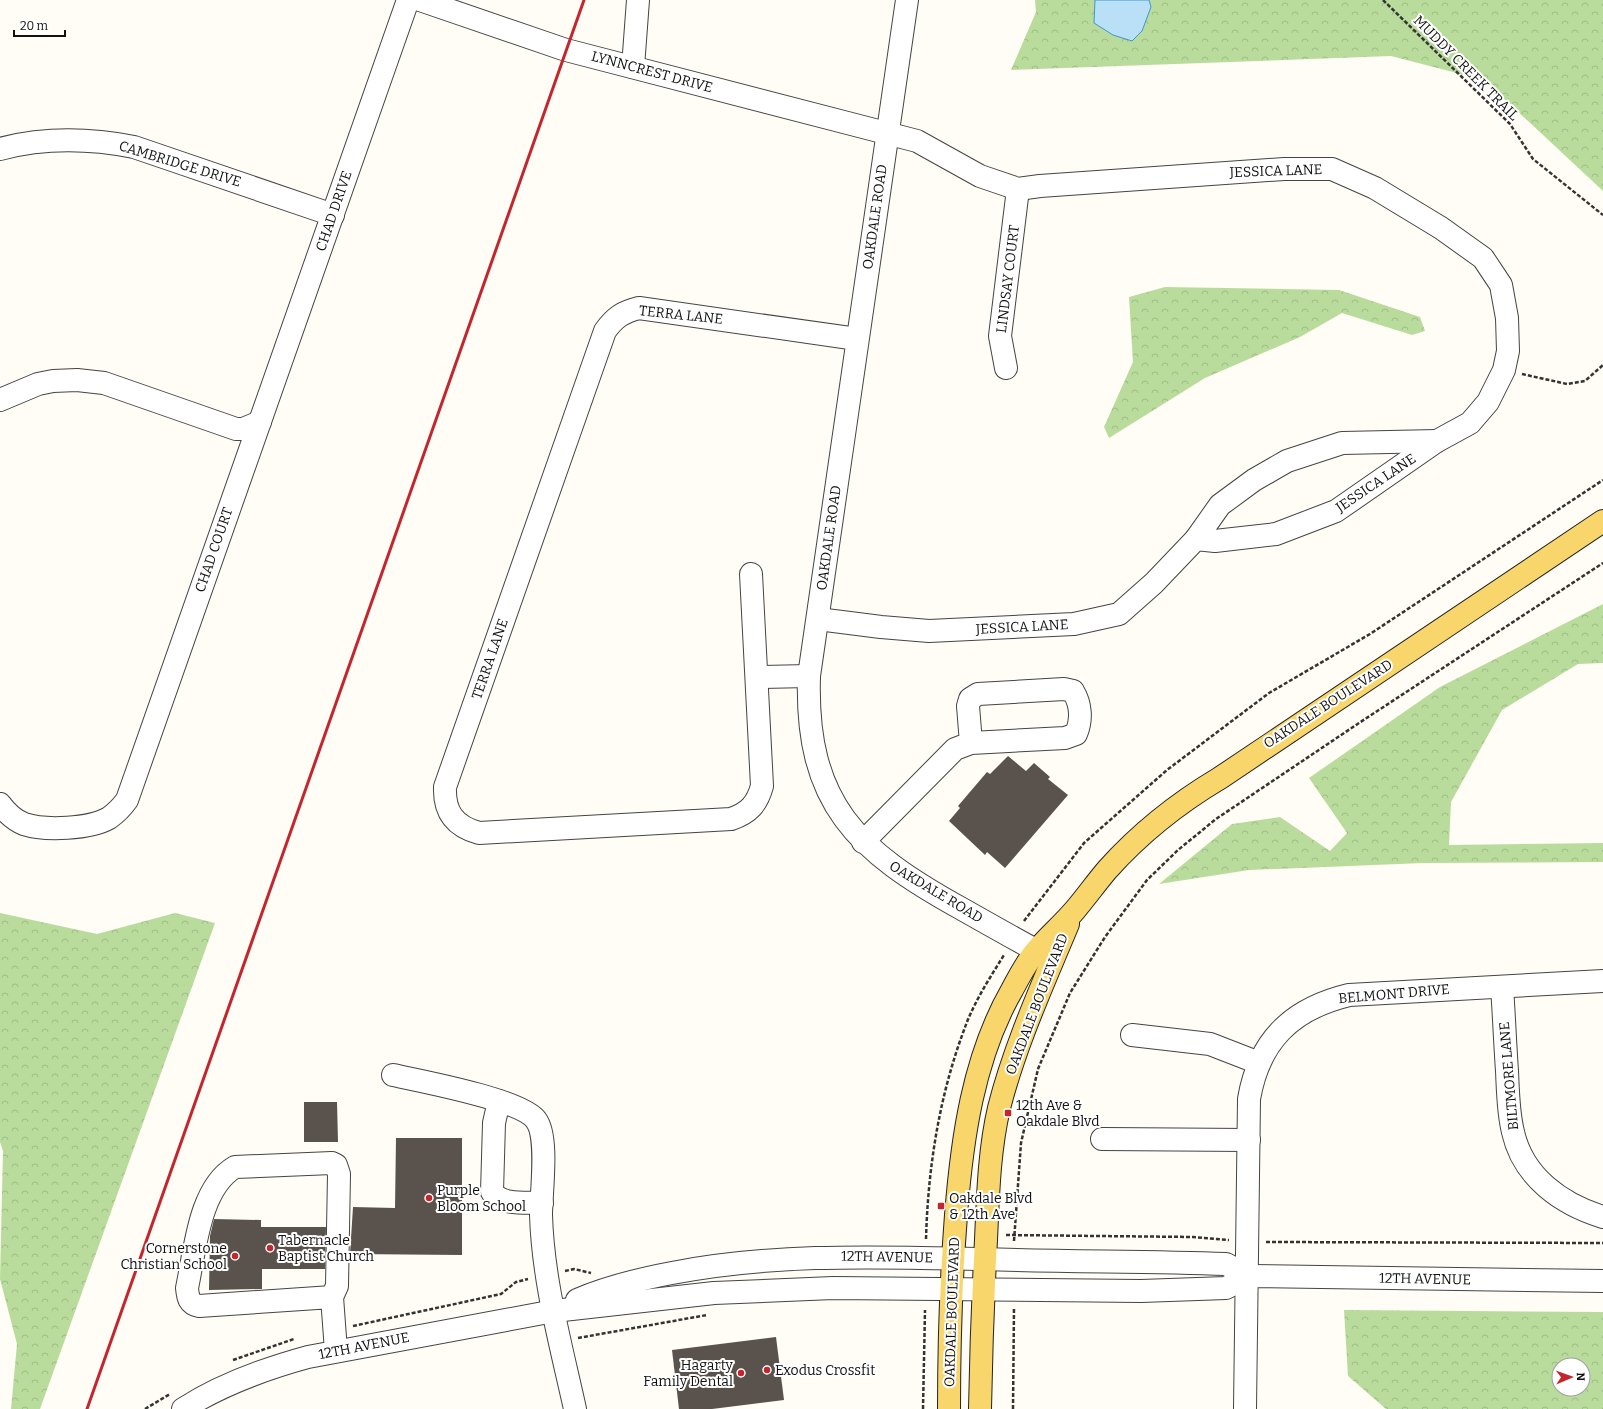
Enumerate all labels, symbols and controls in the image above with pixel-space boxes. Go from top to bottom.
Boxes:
scale bar [14,12,65,38]
street label: MUDDY CREEK TRAIL [1410,12,1522,124]
text: 20 m [20,19,49,33]
street label: LYNNCREST DRIVE [589,48,715,96]
street label: CAMBRIDGE DRIVE [117,137,243,191]
street label: JESSICA LANE [1228,161,1323,181]
street label: OAKDALE ROAD [859,163,891,271]
street label: CHAD DRIVE [312,169,356,253]
street label: LINDSAY COURT [993,224,1023,334]
street label: TERRA LANE [638,302,724,328]
street label: JESSICA LANE [1332,450,1419,517]
street label: OAKDALE ROAD [813,484,845,592]
street label: CHAD COURT [192,505,236,595]
street label: TERRA LANE [468,616,512,702]
street label: JESSICA LANE [974,616,1069,638]
street label: OAKDALE BOULEVARD [1260,656,1396,752]
street label: OAKDALE ROAD [886,857,986,927]
street label: OAKDALE BOULEVARD [1002,931,1072,1077]
street label: BELMONT DRIVE [1338,981,1450,1007]
street label: BILTMORE LANE [1496,1021,1522,1131]
place label: 12th Ave & Oakdale Blvd [1016,1097,1100,1130]
marker: 12th Ave & Oakdale Blvd [1003,1108,1013,1118]
place label: Purple Bloom School [437,1182,526,1215]
place label: Oakdale Blvd & 12th Ave [949,1190,1033,1223]
marker: Purple Bloom School [424,1193,434,1203]
marker: Oakdale Blvd & 12th Ave [936,1201,946,1211]
place label: Tabernacle Baptist Church [278,1232,374,1265]
street label: OAKDALE BOULEVARD [941,1237,963,1387]
place label: Cornerstone Christian School [120,1240,227,1273]
marker: Tabernacle Baptist Church [265,1243,275,1253]
street label: 12TH AVENUE [841,1248,933,1266]
marker: Cornerstone Christian School [230,1251,240,1261]
street label: 12TH AVENUE [1379,1270,1471,1288]
street label: 12TH AVENUE [317,1329,411,1363]
place label: Hagarty Family Dental [643,1357,734,1390]
north arrow [1551,1357,1591,1397]
place label: Exodus Crossfit [775,1362,875,1379]
marker: Exodus Crossfit [762,1365,772,1375]
marker: Hagarty Family Dental [736,1368,746,1378]
text: N [1574,1372,1587,1382]

